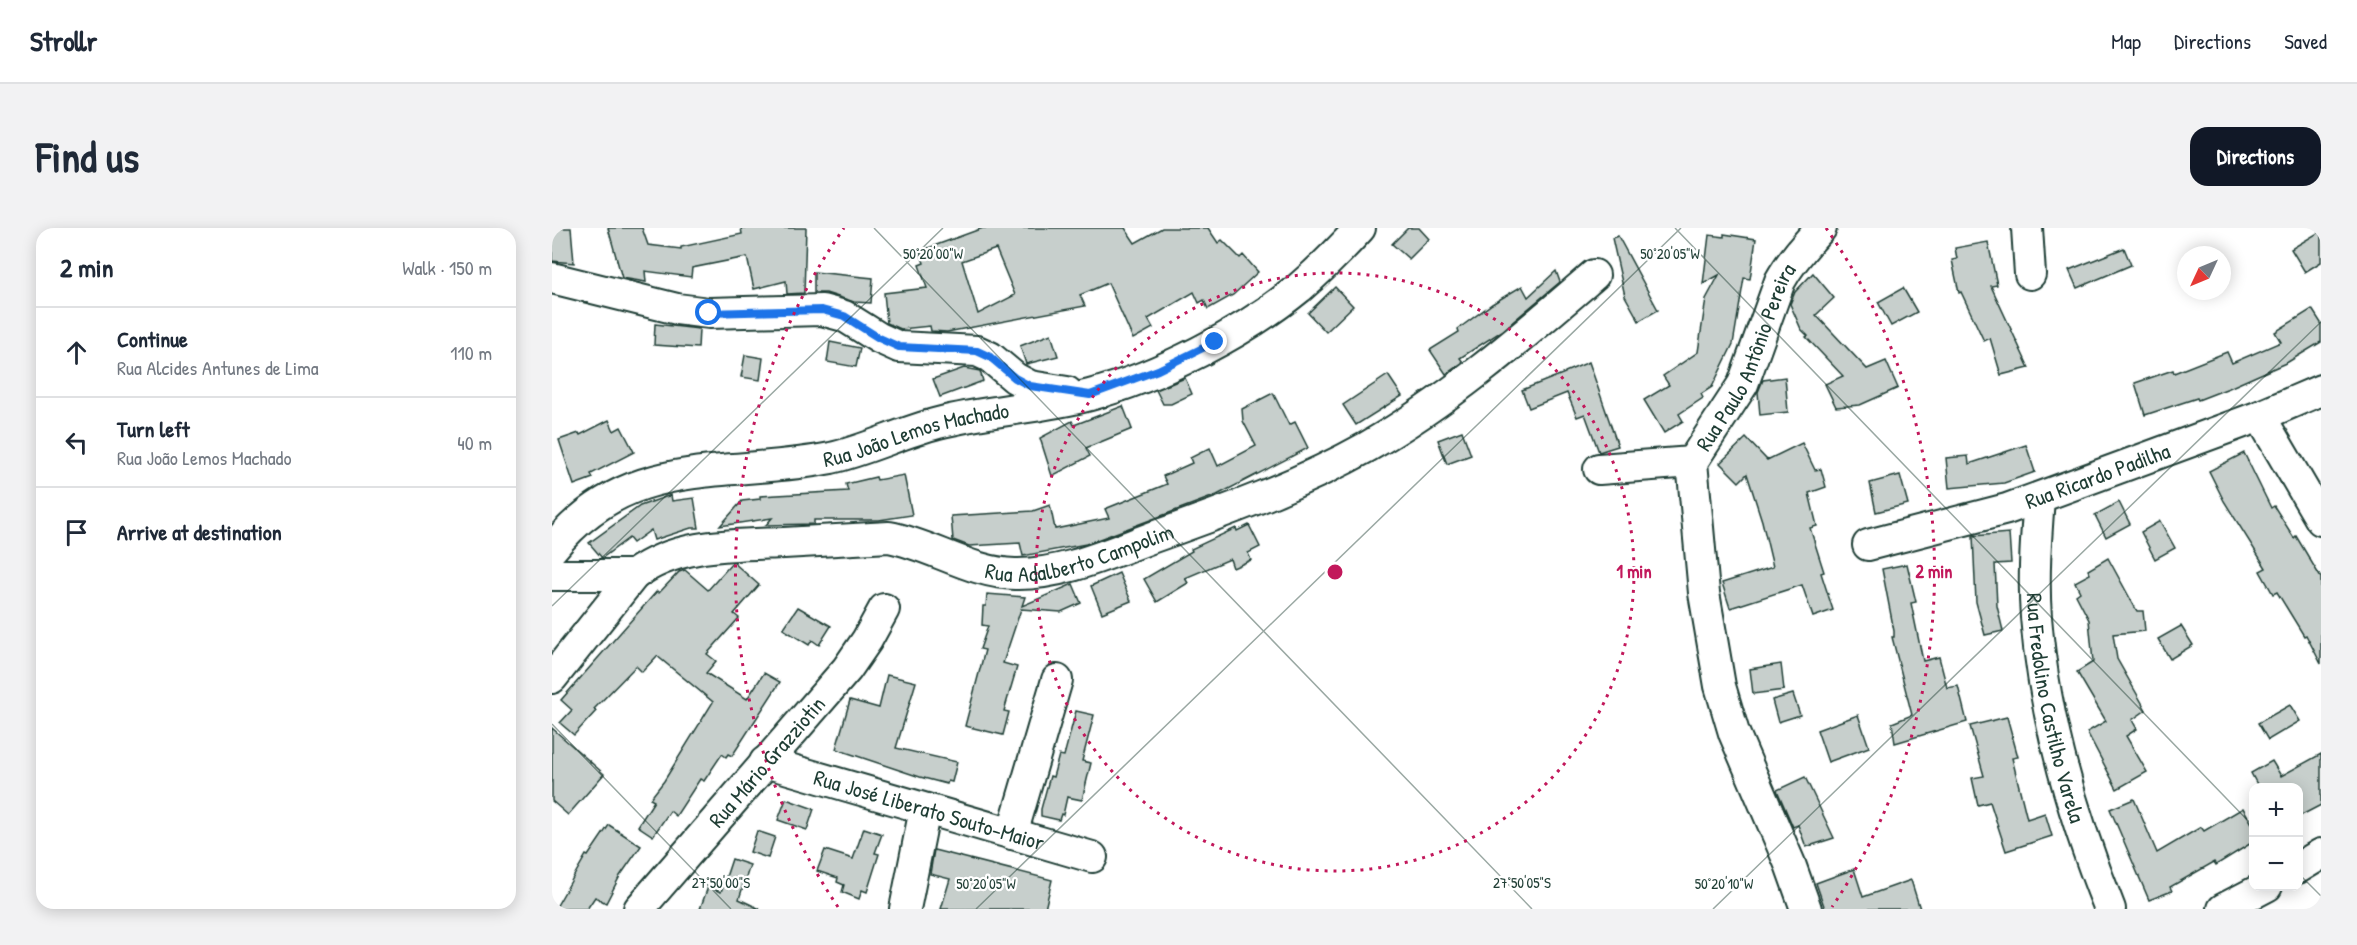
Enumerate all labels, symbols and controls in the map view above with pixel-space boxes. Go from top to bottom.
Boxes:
text: Strollr [30,22,97,60]
text: Map [2111,27,2141,56]
text: Directions [2174,27,2251,56]
text: Saved [2284,27,2327,56]
button: Directions [2190,127,2321,186]
text: Find us [36,128,139,185]
text: 50°20'00"W [903,243,964,264]
text: 50°20'05"W [1640,243,1701,264]
north arrow [2177,246,2231,300]
text: 2 min [60,250,113,285]
text: Walk · 150 m [402,254,492,281]
street label: Rua Paulo Antônio Pereira [1688,257,1803,457]
route start [695,299,721,325]
text: Continue [117,324,188,354]
route end [1201,328,1227,354]
icon: ahead [60,336,93,369]
text: 110 m [450,339,492,366]
text: Rua Alcides Antunes de Lima [117,354,319,381]
street label: Rua João Lemos Machado [821,395,1011,474]
text: Turn left [117,414,190,444]
icon: left [60,426,93,459]
text: 40 m [457,429,492,456]
street label: Rua Ricardo Padilha [2021,435,2174,516]
text: Rua João Lemos Machado [117,444,291,471]
icon: arrive [60,516,93,549]
street label: Rua Adalberto Campolim [982,516,1177,589]
text: Arrive at destination [117,517,282,547]
text: 1 min [1616,559,1652,584]
text: 2 min [1916,559,1952,584]
centre of rings [1325,562,1345,582]
street label: Rua Fredolino Castilho Varela [2020,593,2093,827]
street label: Rua Mário Grazziotin [702,690,832,834]
street label: Rua José Liberato Souto-Maior [810,762,1048,858]
map controls [2249,783,2303,891]
button: + [2249,783,2303,837]
button: − [2249,837,2303,891]
text: 27°50'00"S [692,872,750,893]
text: 27°50'05"S [1493,872,1551,893]
text: 50°20'05"W [956,873,1017,894]
text: 50°20'10"W [1695,873,1754,894]

